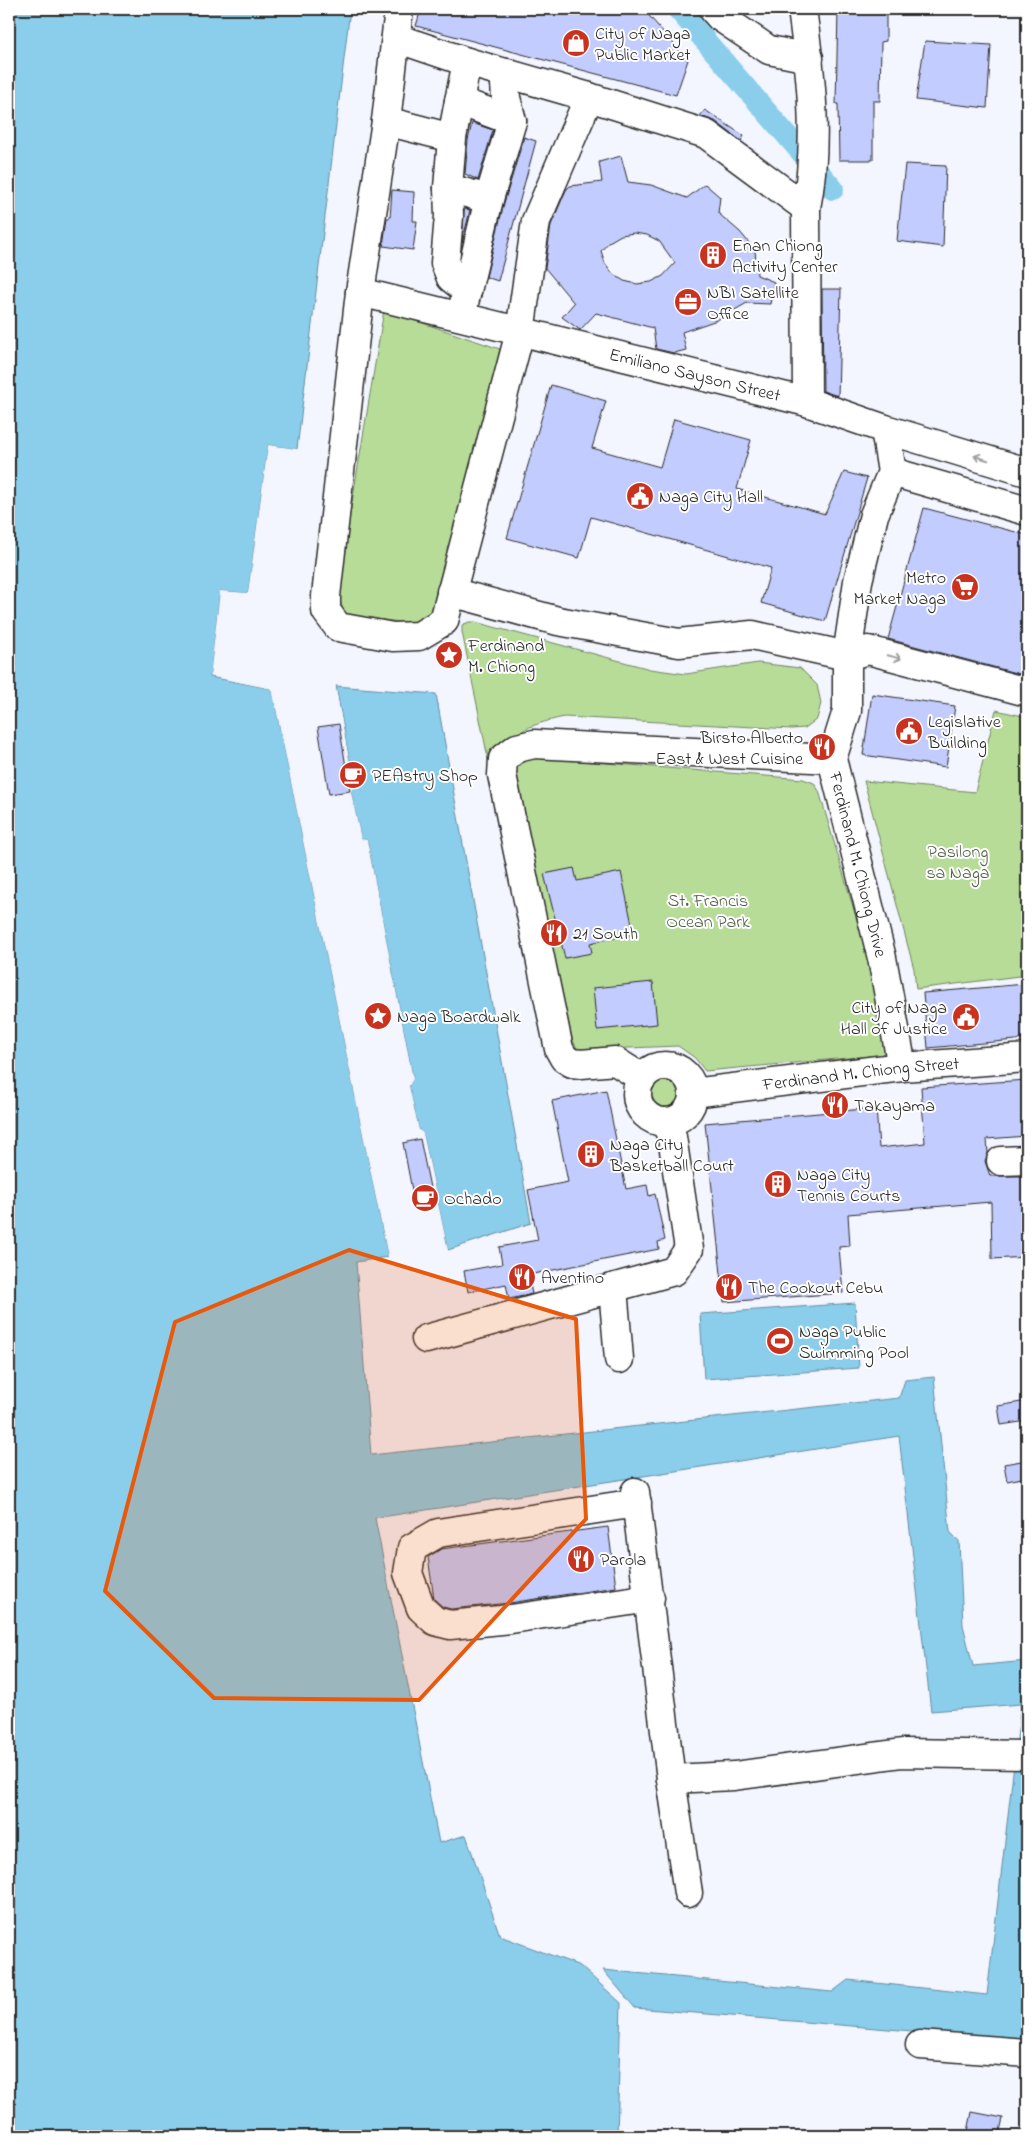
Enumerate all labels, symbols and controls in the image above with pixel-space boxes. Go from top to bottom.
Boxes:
place label: City of Naga Public Market [595,22,691,69]
shop icon: City of Naga Public Market [561,28,591,58]
place label: Enan Chiong Activity Center [732,234,838,281]
building icon: Enan Chiong Activity Center [698,240,728,270]
place label: NBI Satellite Office [707,281,800,328]
office icon: NBI Satellite Office [673,287,703,317]
street label: Emiliano Sayson Street [606,343,783,410]
one-way arrow [973,452,989,462]
public building icon: Naga City Hall [625,481,655,511]
place label: Naga City Hall [659,485,763,512]
place label: Metro Market Naga [854,566,946,614]
supermarket icon: Metro Market Naga [950,572,980,602]
place label: Ferdinand M. Chiong [467,634,544,682]
place icon: Ferdinand M. Chiong [434,640,464,670]
one-way arrow [886,653,902,662]
place label: Legislative Building [927,710,1002,758]
public building icon: Legislative Building [894,716,924,746]
place label: Birsto Alberto East & West Cuisine [656,726,804,773]
restaurant icon: Birsto Alberto East & West Cuisine [807,732,837,762]
cafe icon: PEAstry Shop [338,760,368,790]
place label: PEAstry Shop [372,764,478,790]
street label: Ferdinand M. Chiong Drive [821,769,893,961]
park label: Pasilong sa Naga [926,840,990,888]
park label: St. Francis Ocean Park [666,889,750,936]
restaurant icon: 21 South [539,918,569,948]
place label: 21 South [573,922,638,948]
place label: City of Naga Hall of Justice [841,996,948,1043]
place icon: Naga Boardwalk [363,1001,393,1031]
public building icon: City of Naga Hall of Justice [951,1002,981,1032]
place label: Naga Boardwalk [397,1005,521,1032]
street label: Ferdinand M. Chiong Street [760,1052,960,1099]
restaurant icon: Takayama [820,1090,850,1120]
place label: Takayama [854,1094,935,1120]
place label: Naga City Basketball Court [609,1133,734,1180]
building icon: Naga City Basketball Court [576,1139,606,1169]
place label: Naga City Tennis Courts [797,1163,900,1210]
building icon: Naga City Tennis Courts [763,1169,793,1199]
cafe icon: Ochado [410,1183,440,1213]
place label: Ochado [444,1187,502,1213]
restaurant icon: Aventino [507,1262,537,1292]
place label: Aventino [541,1266,604,1292]
restaurant icon: The Cookout Cebu [714,1272,744,1302]
place label: The Cookout Cebu [748,1276,883,1302]
place label: Naga Public Swimming Pool [799,1320,909,1368]
sports icon: Naga Public Swimming Pool [765,1326,795,1356]
restaurant icon: Parola [566,1544,596,1574]
place label: Parola [600,1548,646,1574]

